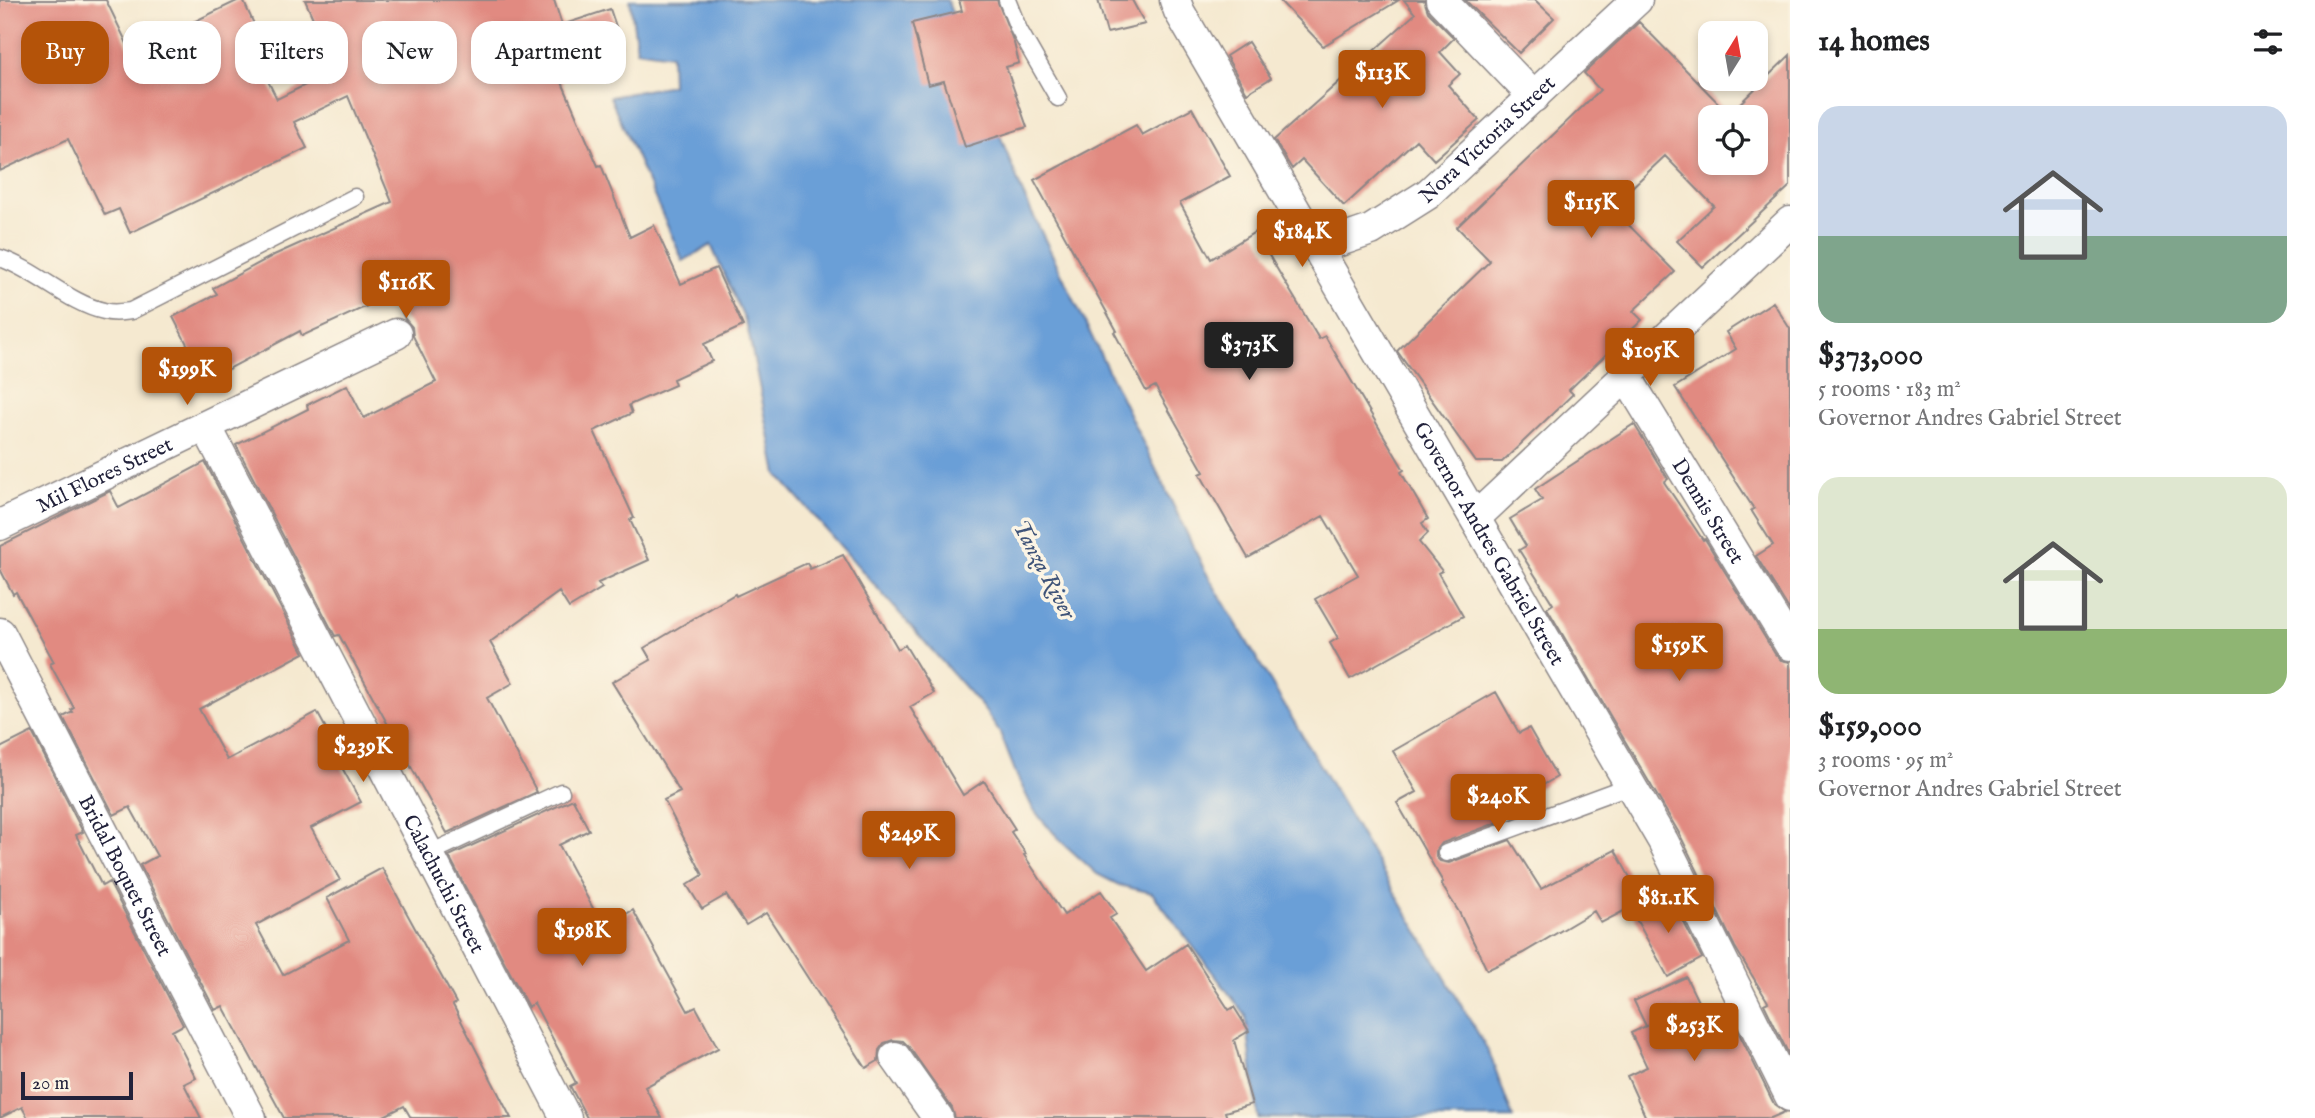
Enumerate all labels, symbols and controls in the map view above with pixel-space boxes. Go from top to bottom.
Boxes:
chip: Buy [21,21,109,84]
chip: Rent [123,21,221,84]
chip: Filters [235,21,348,84]
chip: New [362,21,457,84]
chip: Apartment [471,21,626,84]
north arrow [1698,21,1768,91]
map controls [1698,21,1768,175]
text: 14 homes [1818,23,1930,61]
icon: filters [2249,23,2287,61]
pin: $113K [1333,50,1431,110]
text: $113K [1354,58,1410,87]
street label: Nora Victoria Street [1414,70,1562,210]
button: locate [1698,105,1768,175]
icon: home [1990,152,2116,278]
pin: $115K [1542,180,1640,240]
text: $115K [1564,188,1618,217]
pin: $184K [1253,210,1351,269]
text: $184K [1273,217,1331,246]
pin: $116K [357,260,455,320]
text: $116K [378,268,434,297]
pin: $373K [1200,322,1298,382]
pin: $105K [1601,328,1699,388]
text: $373K [1220,330,1278,359]
text: $105K [1621,336,1679,365]
text: $373,000 [1818,337,1923,375]
pin: $199K [138,348,236,407]
text: $199K [158,355,216,384]
text: 5 rooms · 183 m² [1818,375,1961,404]
text: Governor Andres Gabriel Street [1818,404,2122,433]
street label: Governor Andres Gabriel Street [1407,417,1570,671]
street label: Mil Flores Street [33,432,177,520]
street label: Dennis Street [1665,454,1749,569]
water label: Tanza River [1005,515,1082,625]
icon: home [1990,523,2116,649]
pin: $159K [1630,624,1728,683]
text: $159K [1651,631,1707,660]
text: $159,000 [1818,708,1922,746]
pin: $239K [314,724,412,784]
text: $239K [334,732,392,761]
text: 3 rooms · 95 m² [1818,746,1953,775]
pin: $240K [1449,774,1547,834]
text: Governor Andres Gabriel Street [1818,775,2122,804]
text: $240K [1467,782,1529,811]
street label: Bridal Boquet Street [71,791,177,961]
street label: Calachuchi Street [396,811,490,958]
pin: $249K [860,812,958,871]
text: $249K [878,819,940,848]
pin: $81.1K [1611,876,1725,935]
text: $81.1K [1638,883,1698,912]
pin: $198K [533,908,631,968]
text: $198K [554,916,611,945]
pin: $253K [1645,1004,1743,1063]
text: $253K [1665,1011,1723,1040]
scale bar [21,1069,133,1101]
text: 20 m [32,1072,69,1096]

